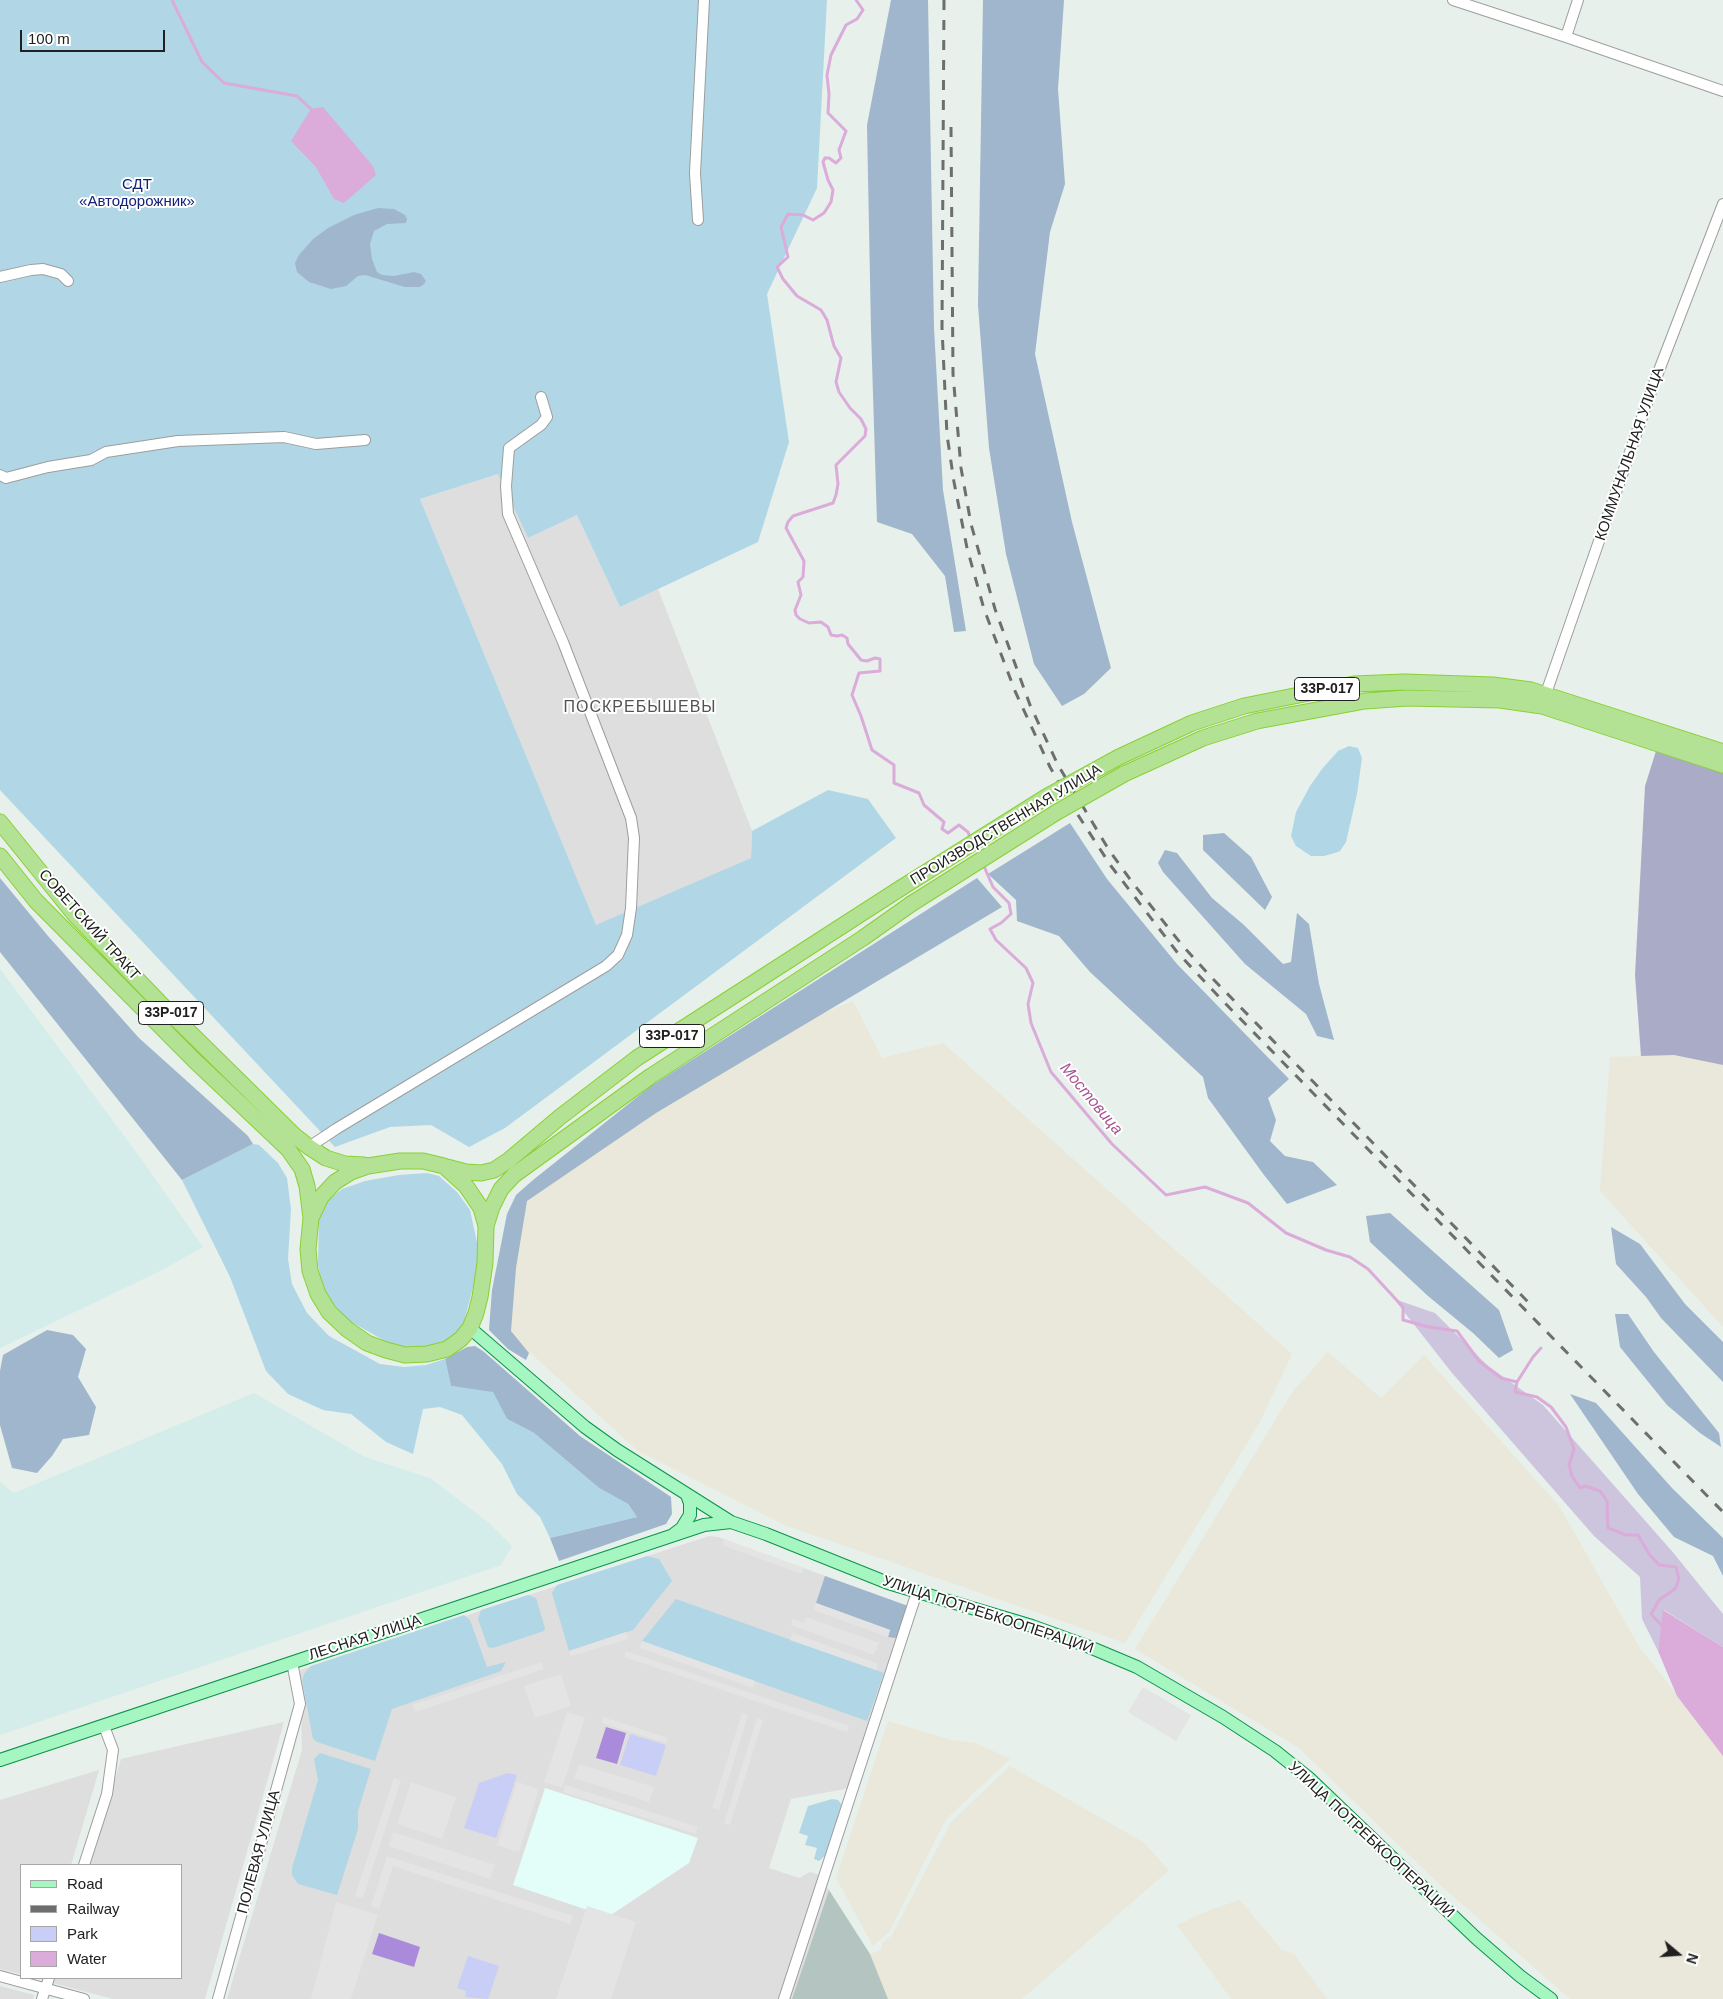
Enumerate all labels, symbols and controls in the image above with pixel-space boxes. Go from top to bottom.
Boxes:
scale bar [22,20,168,52]
text: 100 m [28,30,70,47]
park label: СДТ «Автодорожник» [79,176,195,211]
street label: КОММУНАЛЬНАЯ УЛИЦА [1592,365,1668,543]
road number: 33Р-017 [1294,678,1360,701]
district label: ПОСКРЕБЫШЕВЫ [562,698,718,718]
street label: ПРОИЗВОДСТВЕННАЯ УЛИЦА [907,761,1105,889]
street label: СОВЕТСКИЙ ТРАКТ [35,866,143,984]
road number: 33Р-017 [138,1001,204,1024]
road number: 33Р-017 [640,1024,704,1048]
water label: Мостовица [1055,1059,1127,1139]
street label: УЛИЦА ПОТРЕБКООПЕРАЦИИ [880,1572,1096,1658]
street label: ЛЕСНАЯ УЛИЦА [306,1611,424,1665]
street label: УЛИЦА ПОТРЕБКООПЕРАЦИИ [1284,1758,1458,1922]
street label: ПОЛЕВАЯ УЛИЦА [234,1788,284,1916]
legend [20,1864,182,1979]
text: Road [67,1875,103,1892]
text: Railway [67,1900,120,1917]
text: Park [67,1925,98,1942]
north arrow [1653,1929,1703,1979]
text: Water [67,1950,106,1967]
text: N [1683,1951,1701,1966]

